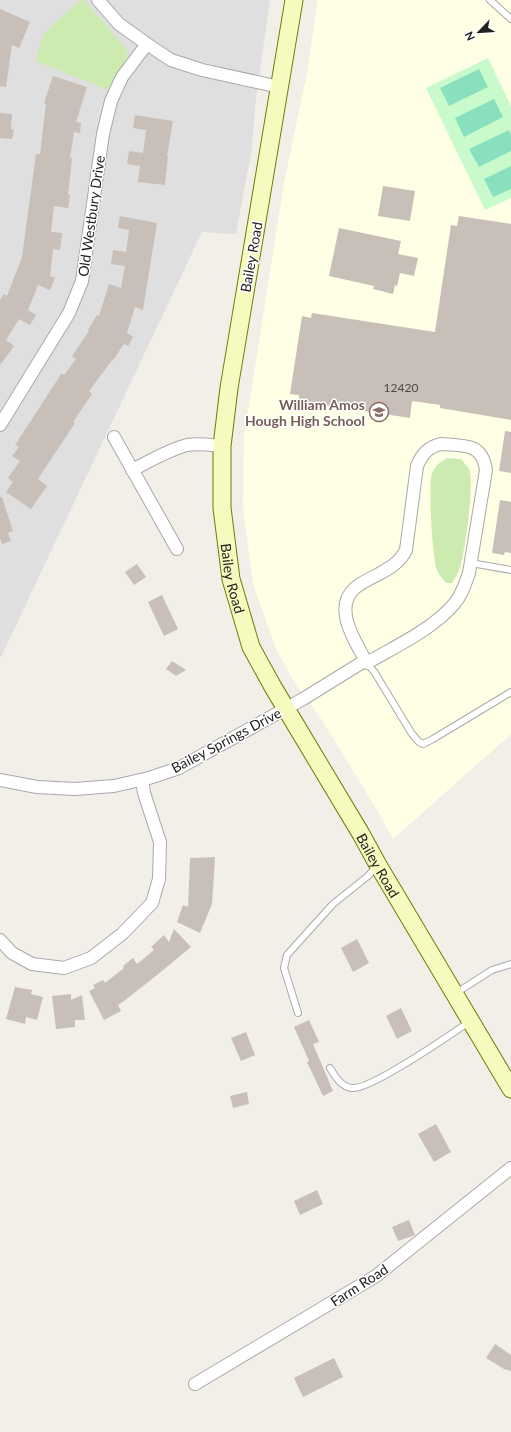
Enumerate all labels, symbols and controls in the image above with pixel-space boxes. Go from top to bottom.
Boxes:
north arrow [459,12,499,52]
text: N [462,30,477,43]
street label: Old Westbury Drive [74,154,108,278]
street label: Bailey Road [236,220,266,294]
house number: 12420 [384,380,418,395]
place label: William Amos Hough High School [245,396,365,429]
school or university icon: William Amos Hough High School [368,401,390,423]
street label: Bailey Road [218,542,249,615]
street label: Bailey Springs Drive [168,704,284,776]
street label: Bailey Road [354,830,404,900]
street label: Farm Road [327,1260,391,1310]

